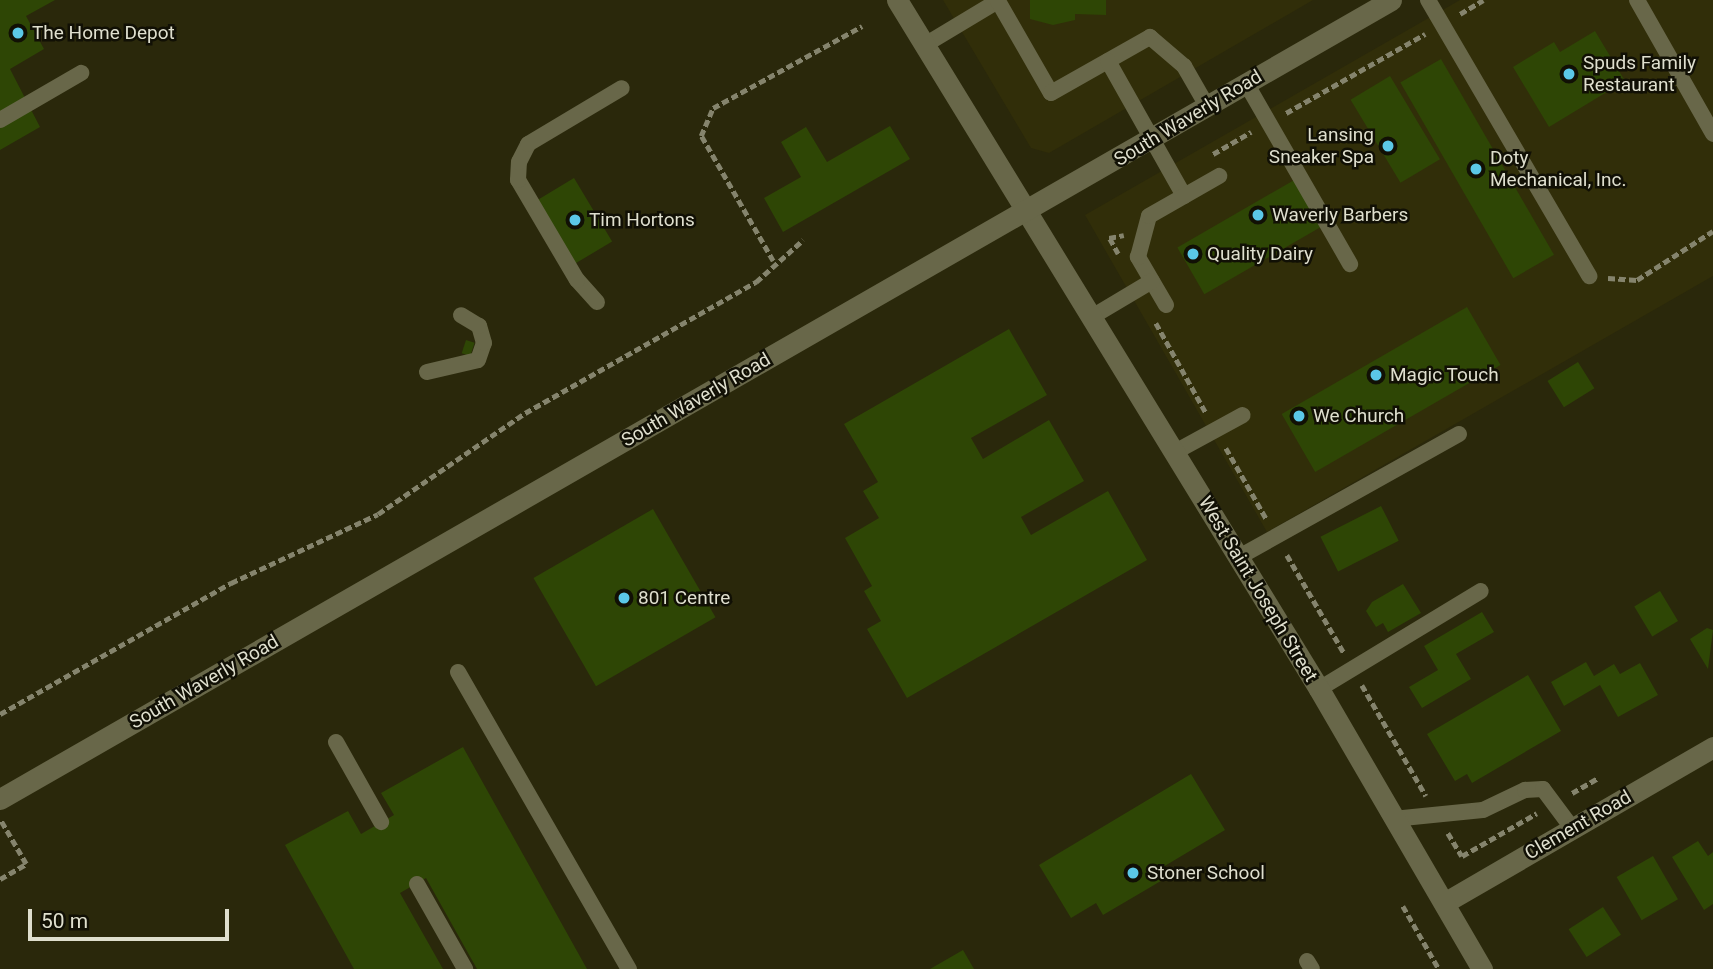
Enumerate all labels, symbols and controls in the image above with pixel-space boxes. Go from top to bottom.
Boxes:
place label: The Home Depot [32,22,175,44]
marker: The Home Depot [10,25,26,41]
place label: Spuds Family Restaurant [1583,52,1696,96]
street label: South Waverly Road [1110,65,1266,171]
marker: Spuds Family Restaurant [1561,66,1577,82]
place label: Lansing Sneaker Spa [1269,124,1374,168]
marker: Lansing Sneaker Spa [1380,138,1396,154]
place label: Doty Mechanical, Inc. [1490,147,1626,191]
marker: Doty Mechanical, Inc. [1468,161,1484,177]
place label: Waverly Barbers [1272,204,1408,226]
marker: Waverly Barbers [1250,207,1266,223]
place label: Tim Hortons [589,209,695,231]
marker: Tim Hortons [567,212,583,228]
place label: Quality Dairy [1207,243,1313,265]
marker: Quality Dairy [1185,246,1201,262]
street label: South Waverly Road [617,348,775,452]
place label: Magic Touch [1390,364,1499,386]
marker: Magic Touch [1368,367,1384,383]
place label: We Church [1313,405,1404,427]
marker: We Church [1291,408,1307,424]
street label: West Saint Joseph Street [1194,492,1322,686]
place label: 801 Centre [638,587,730,609]
marker: 801 Centre [616,590,632,606]
street label: South Waverly Road [125,630,283,734]
street label: Clement Road [1521,785,1635,865]
place label: Stoner School [1147,862,1265,884]
marker: Stoner School [1125,865,1141,881]
scale bar [32,895,233,939]
text: 50 m [41,909,88,933]

